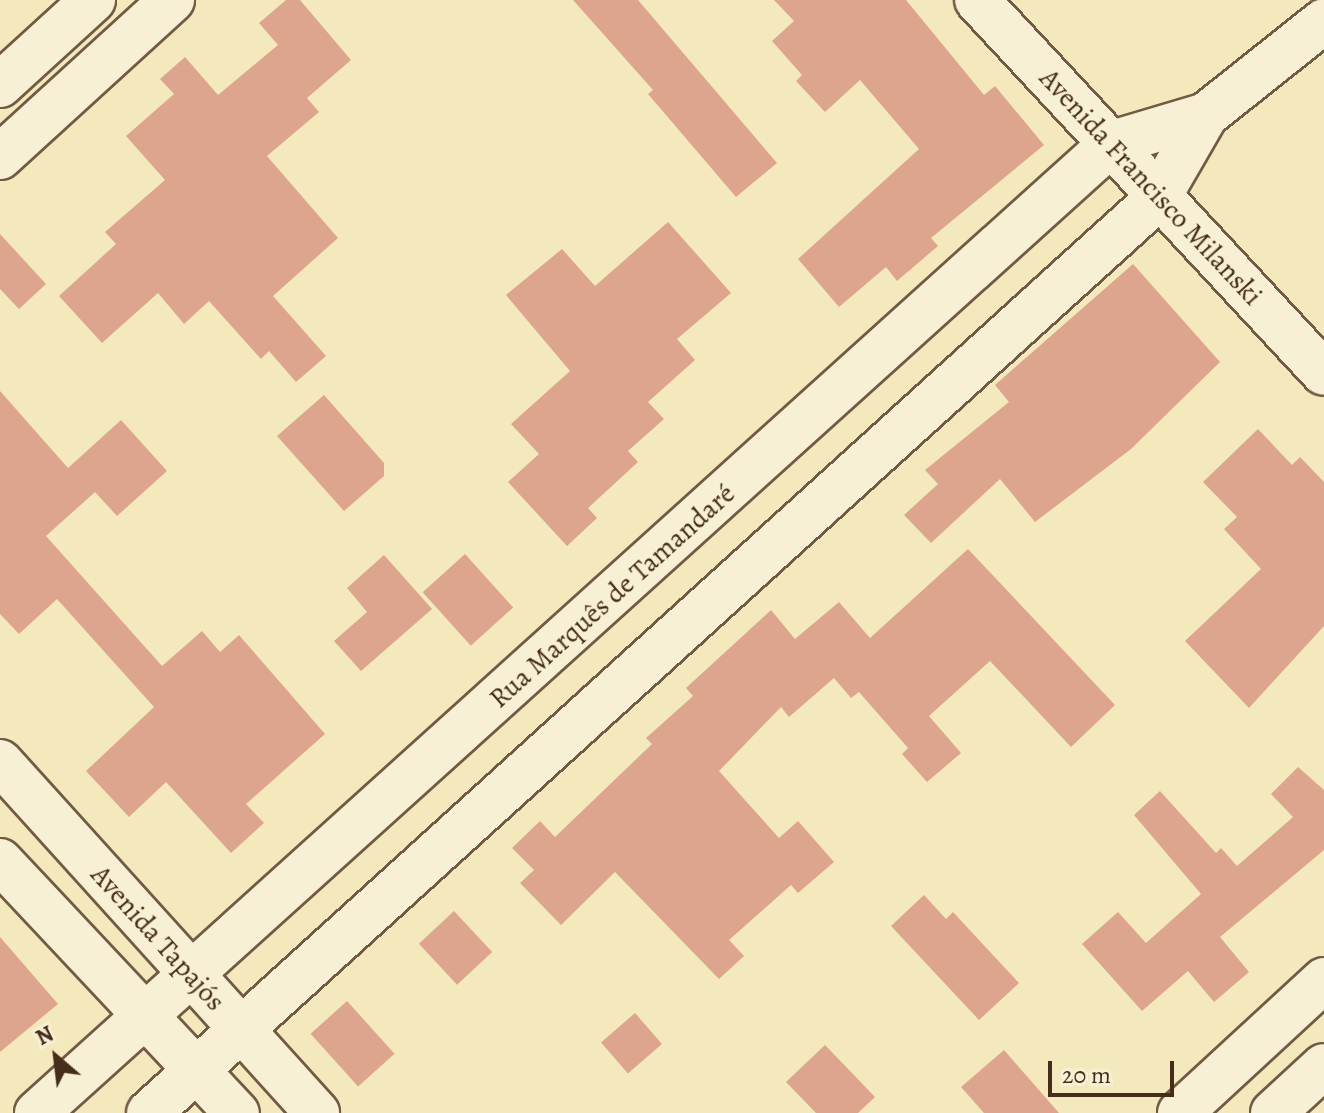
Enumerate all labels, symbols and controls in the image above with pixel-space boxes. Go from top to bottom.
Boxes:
street label: Avenida Francisco Milanski [1033,62,1269,312]
street label: Rua Marquês de Tamandaré [482,477,742,715]
street label: Avenida Tapajós [84,858,232,1018]
north arrow [16,1017,96,1097]
text: N [31,1019,59,1053]
scale bar [1052,1045,1178,1095]
text: 20 m [1062,1059,1111,1091]

